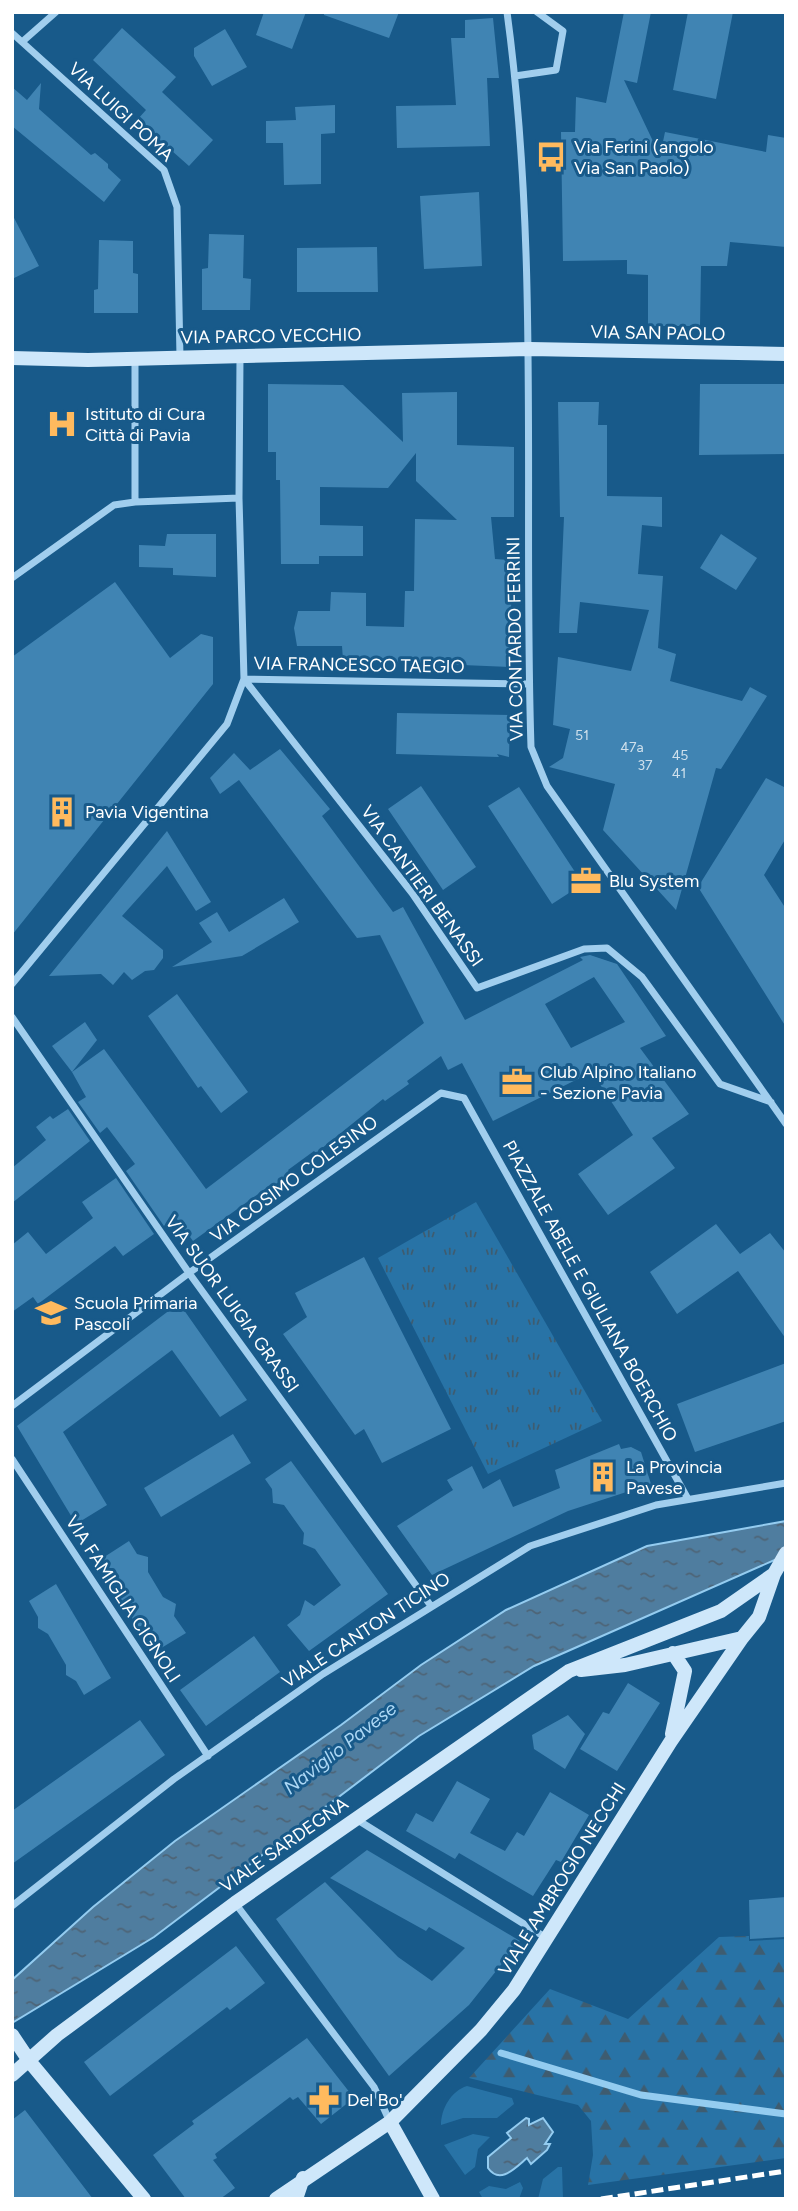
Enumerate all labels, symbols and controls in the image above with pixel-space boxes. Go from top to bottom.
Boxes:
street label: VIA LUIGI POMA [64,58,178,166]
place label: Via Ferini (angolo Via San Paolo) [574,136,714,179]
bus stop icon: Via Ferini (angolo Via San Paolo) [534,140,568,174]
street label: VIA SAN PAOLO [590,321,726,345]
street label: VIA PARCO VECCHIO [180,323,362,349]
place label: Istituto di Cura Città di Pavia [85,403,205,446]
hospital icon: Istituto di Cura Città di Pavia [45,407,79,441]
street label: VIA CONTARDO FERRINI [502,537,528,741]
street label: VIA FRANCESCO TAEGIO [253,652,465,678]
house number: 51 [575,727,589,744]
house number: 47a [620,739,644,756]
house number: 45 [672,747,688,764]
house number: 37 [637,757,653,774]
house number: 41 [672,765,686,782]
building icon: Pavia Vigentina [45,795,79,829]
place label: Pavia Vigentina [85,801,209,823]
street label: VIA CANTIERI BENASSI [356,801,488,971]
office icon: Blu System [569,864,603,898]
place label: Blu System [609,870,699,892]
place label: Club Alpino Italiano - Sezione Pavia [540,1061,696,1104]
office icon: Club Alpino Italiano - Sezione Pavia [500,1065,534,1099]
street label: VIA COSIMO COLESINO [206,1111,382,1247]
street label: PIAZZALE ABELE E GIULIANA BOERCHIO [498,1137,682,1445]
street label: VIA SUOR LUIGIA GRASSI [160,1211,304,1397]
place label: Scuola Primaria Pascoli [74,1292,197,1335]
school or university icon: Scuola Primaria Pascoli [34,1296,68,1330]
place label: La Provincia Pavese [626,1456,722,1499]
building icon: La Provincia Pavese [586,1460,620,1494]
street label: VIA FAMIGLIA CIGNOLI [61,1512,185,1686]
street label: VIALE CANTON TICINO [278,1567,454,1693]
water label: Naviglio Pavese [279,1696,402,1799]
street label: VIALE AMBROGIO NECCHI [494,1779,630,1979]
street label: VIALE SARDEGNA [216,1793,352,1897]
pharmacy icon: Del Bo' [307,2083,341,2117]
place label: Del Bo' [347,2089,403,2111]

